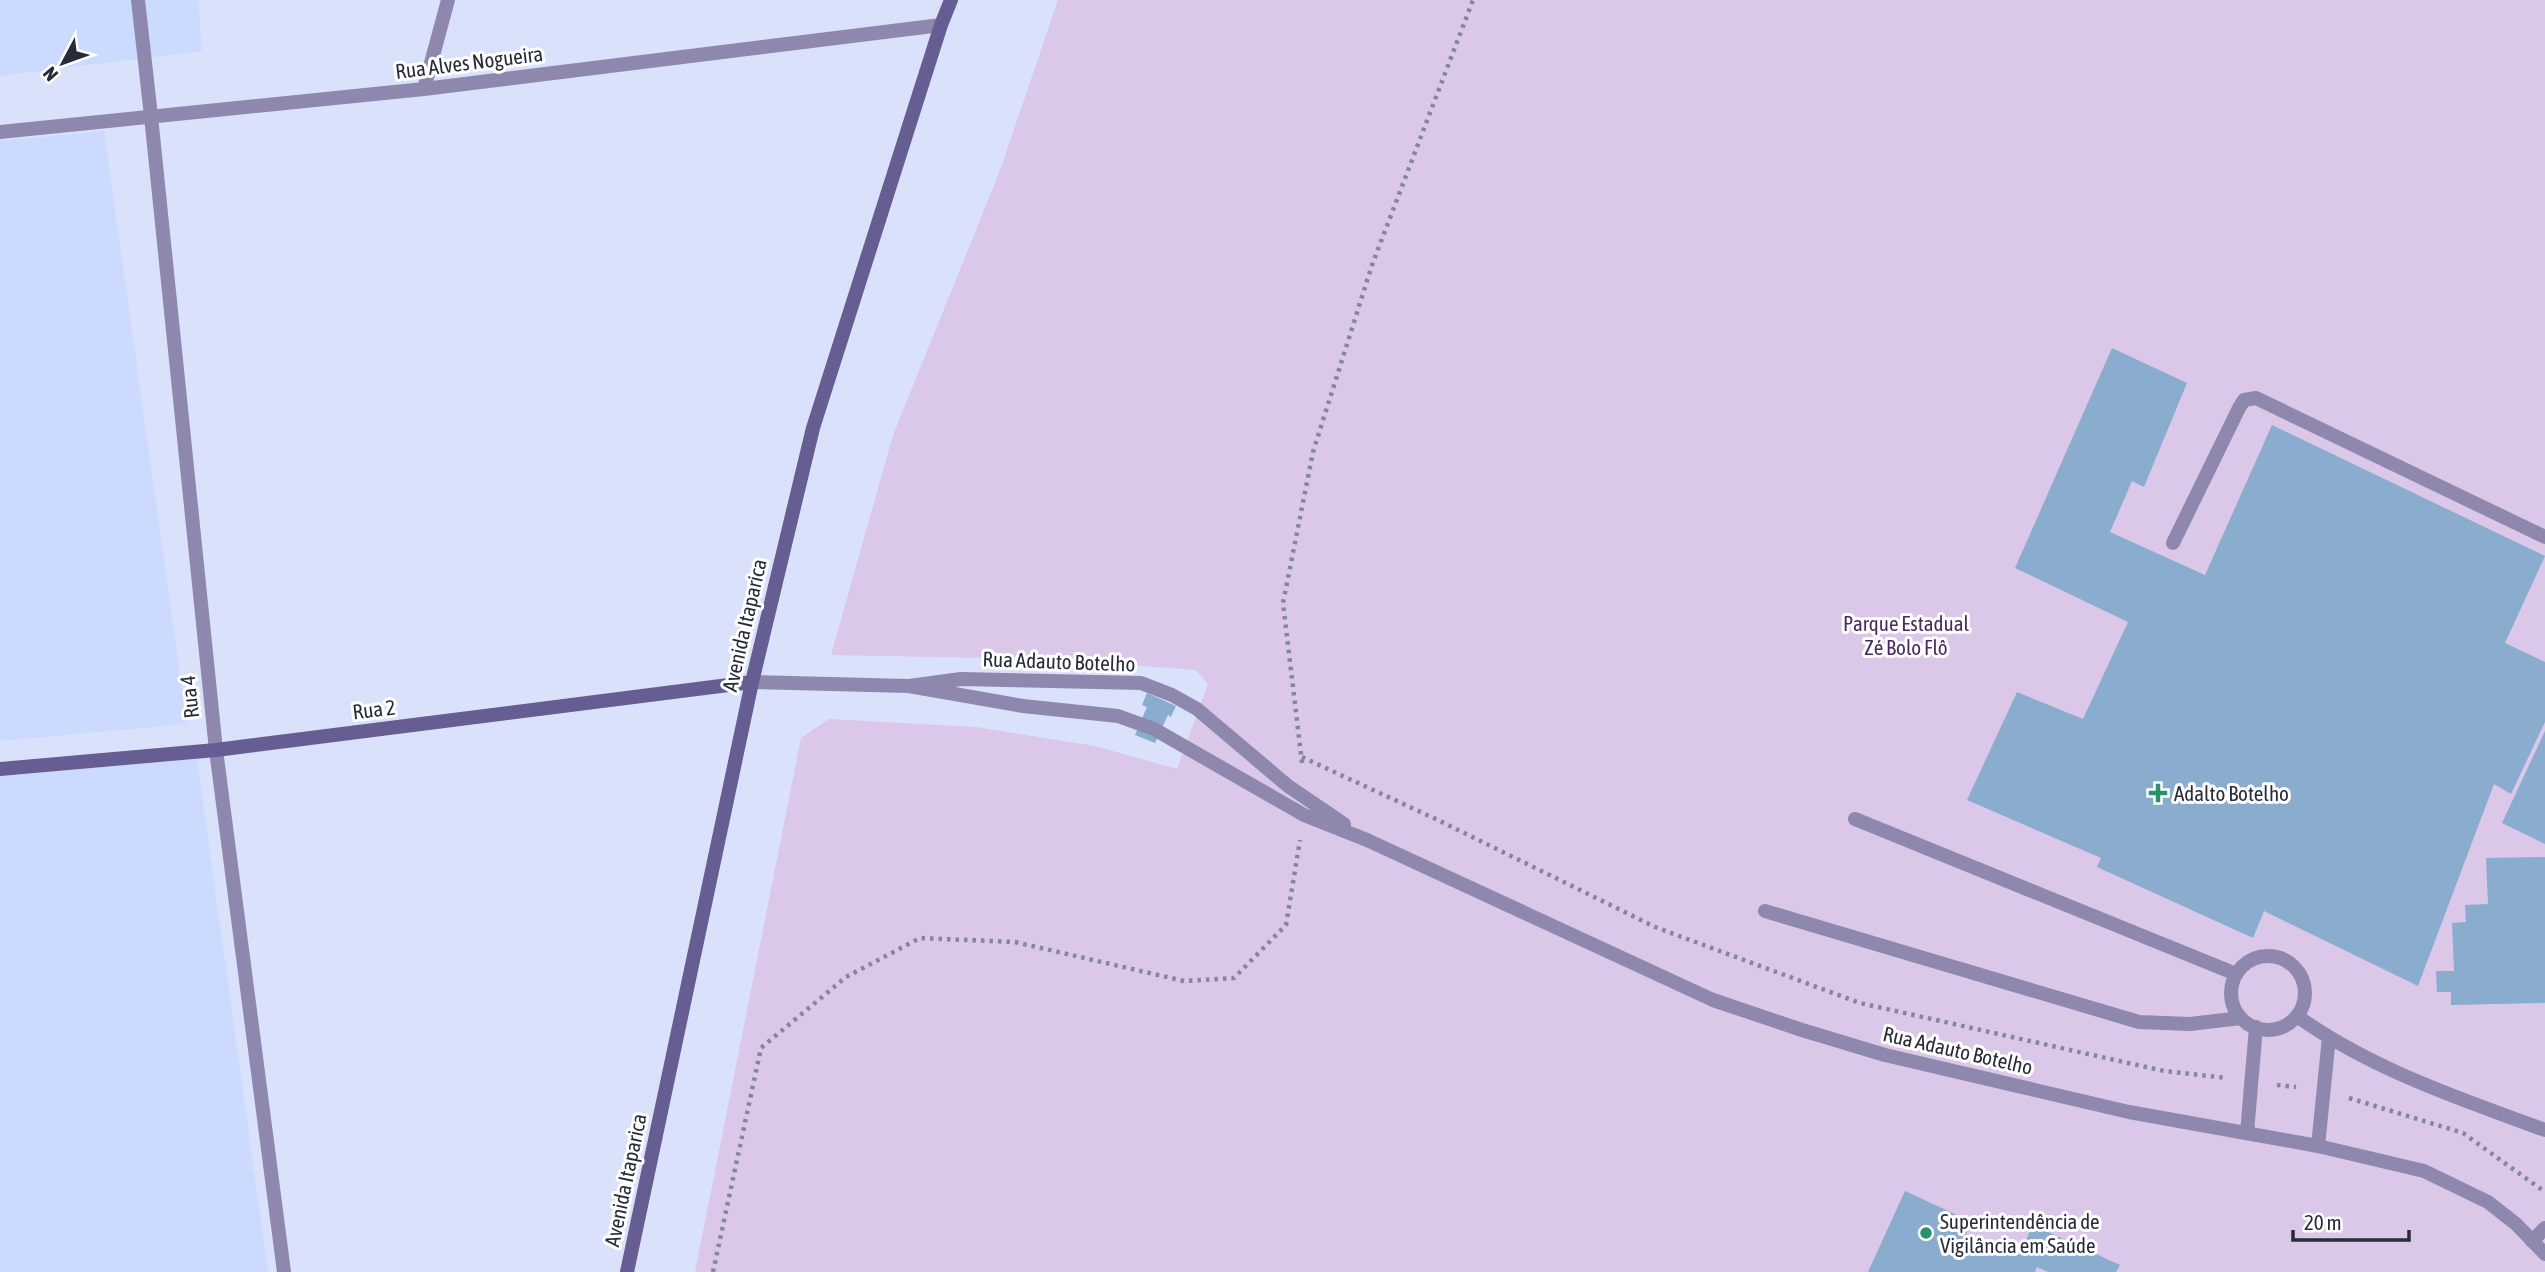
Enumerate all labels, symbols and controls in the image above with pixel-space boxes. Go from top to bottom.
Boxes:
north arrow [28,28,98,98]
street label: Rua Alves Nogueira [394,41,544,83]
text: N [38,63,62,86]
street label: Avenida Itaparica [717,556,771,694]
park label: Parque Estadual Zé Bolo Flô [1843,611,1969,659]
street label: Rua Adauto Botelho [982,646,1136,676]
street label: Rua 4 [175,674,203,720]
street label: Rua 2 [351,694,397,724]
place label: Adalto Botelho [2174,781,2289,805]
marker: Adalto Botelho [2148,783,2168,803]
street label: Rua Adauto Botelho [1881,1021,2035,1079]
street label: Avenida Itaparica [599,1111,651,1249]
scale bar [2293,1198,2408,1242]
place label: Superintendência de Vigilância em Saúde [1940,1209,2100,1257]
text: 20 m [2304,1210,2342,1234]
marker: Superintendência de Vigilância em Saúde [1918,1225,1934,1241]

